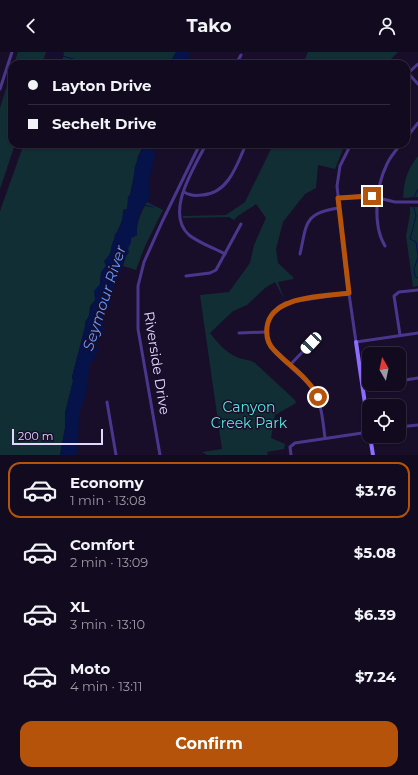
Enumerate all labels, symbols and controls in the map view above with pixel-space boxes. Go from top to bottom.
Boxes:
icon: back [20,15,42,37]
text: Tako [187,15,231,37]
icon: person [376,15,398,37]
text: Layton Drive [52,76,152,95]
text: Sechelt Drive [52,114,157,133]
route end [363,187,381,205]
water label: Seymour River [78,242,130,353]
street label: Riverside Drive [140,310,174,416]
car [298,330,324,356]
north arrow [362,347,406,391]
map controls [362,347,406,443]
route start [309,388,327,406]
park label: Canyon Creek Park [211,398,288,432]
button: locate [362,399,406,443]
scale bar [12,427,103,446]
text: 200 m [18,429,53,443]
icon: car [22,472,58,508]
text: Economy [70,473,143,492]
text: $3.76 [355,481,396,500]
text: 1 min · 13:08 [70,492,146,508]
icon: car [22,534,58,570]
text: Comfort [70,535,135,554]
text: $5.08 [354,543,396,562]
text: 2 min · 13:09 [70,554,148,570]
icon: car [22,596,58,632]
text: XL [70,597,89,616]
text: $6.39 [354,605,396,624]
text: 3 min · 13:10 [70,616,145,632]
icon: car [22,658,58,694]
text: Moto [70,659,110,678]
text: $7.24 [355,667,396,686]
text: 4 min · 13:11 [70,678,142,694]
button: Confirm [20,721,398,767]

